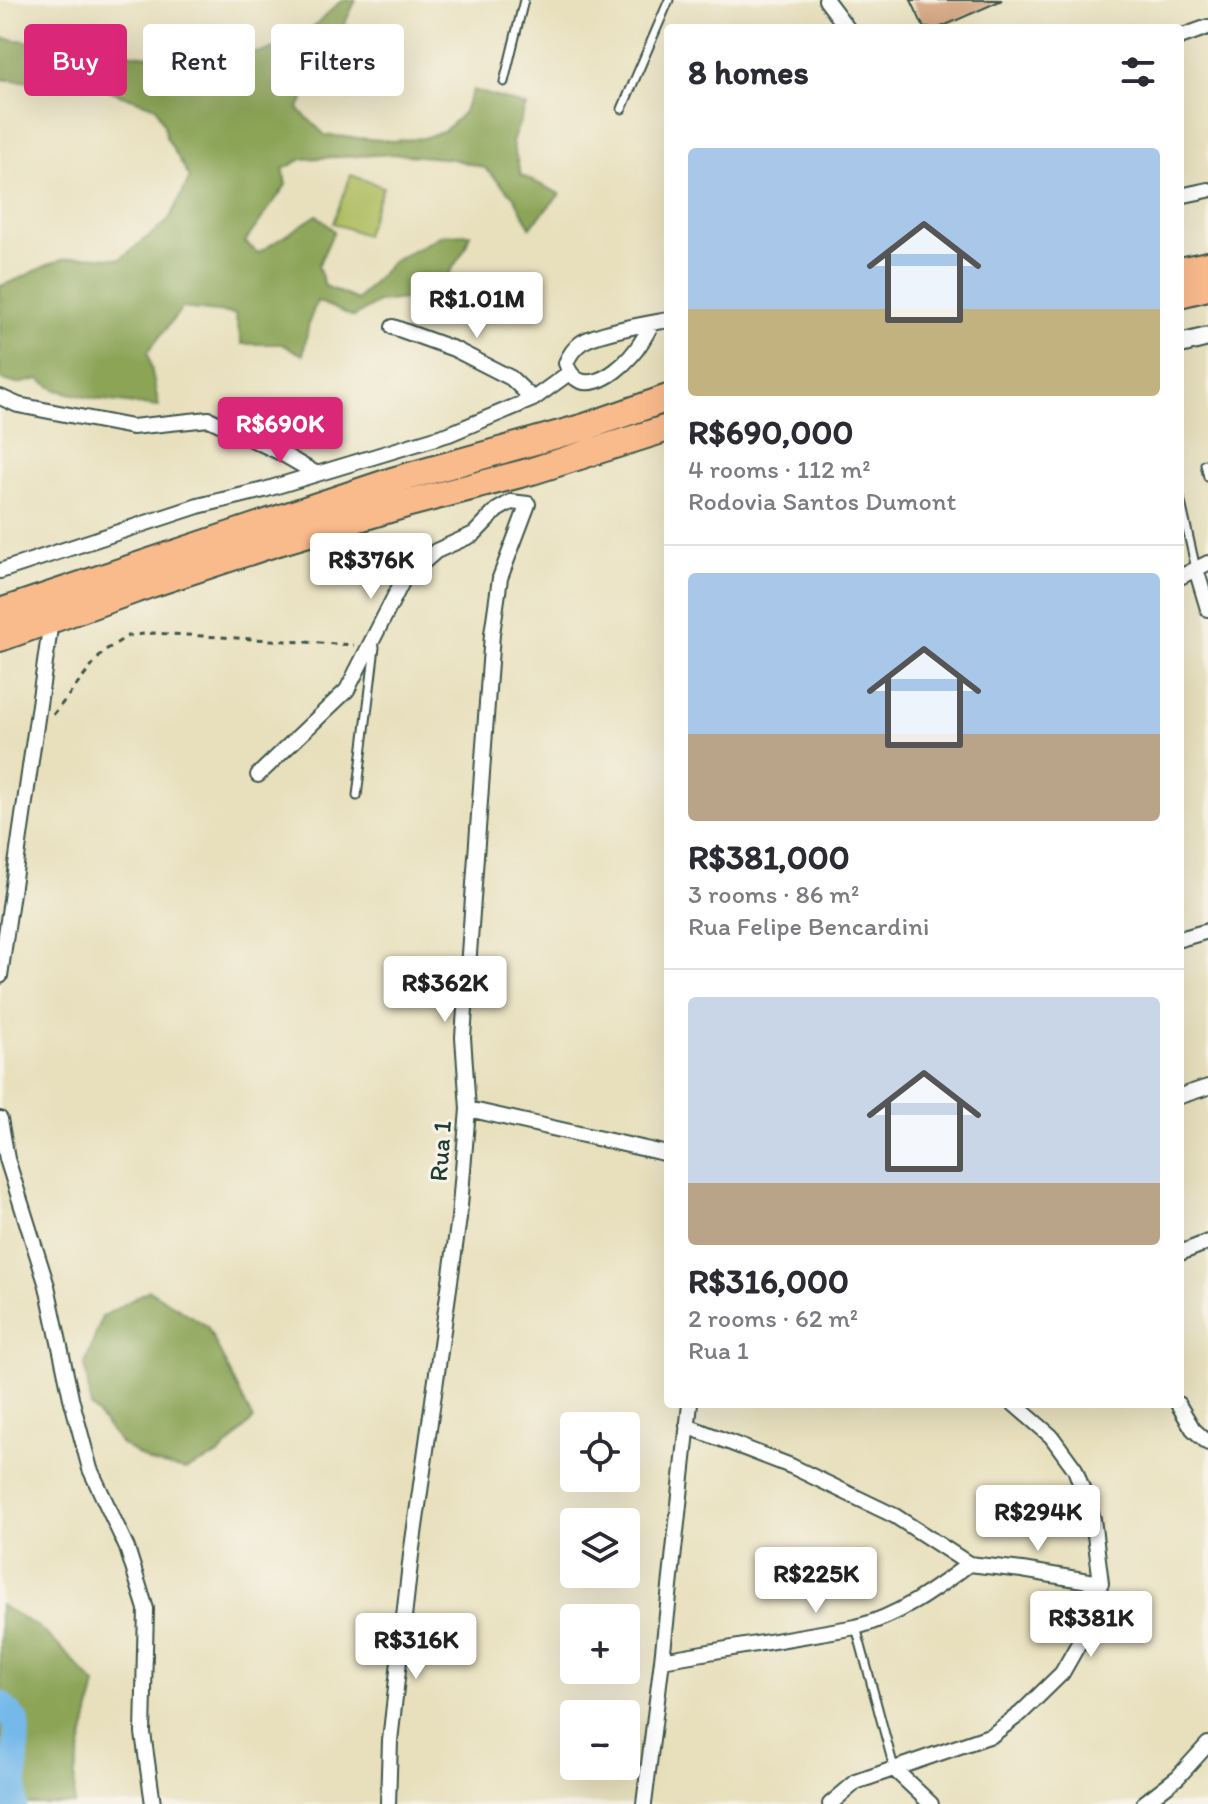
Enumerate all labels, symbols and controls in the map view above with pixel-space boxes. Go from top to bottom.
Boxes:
chip: Buy [24,24,127,96]
chip: Rent [143,24,255,96]
chip: Filters [271,24,404,96]
icon: filters [1116,50,1160,94]
text: 8 homes [688,52,809,93]
icon: home [852,200,996,344]
pin: R$1.01M [403,272,551,340]
text: R$1.01M [429,282,525,314]
pin: R$690K [215,397,345,465]
text: R$690K [236,407,324,439]
text: R$690,000 [688,412,853,453]
text: 4 rooms · 112 m² [688,453,871,485]
text: Rodovia Santos Dumont [688,485,956,517]
pin: R$376K [306,533,436,601]
text: R$376K [328,543,414,575]
icon: home [852,625,996,769]
text: R$381,000 [688,837,850,878]
text: 3 rooms · 86 m² [688,878,859,910]
text: Rua Felipe Bencardini [688,910,929,942]
pin: R$362K [380,956,510,1024]
text: R$362K [402,966,488,998]
icon: home [852,1049,996,1193]
street label: Rua 1 [422,1120,458,1182]
text: R$316,000 [688,1261,849,1302]
text: 2 rooms · 62 m² [688,1302,858,1334]
text: Rua 1 [688,1334,749,1366]
map controls [560,1412,640,1780]
button: locate [560,1412,640,1492]
pin: R$294K [973,1485,1103,1553]
text: R$294K [994,1495,1082,1527]
button: layers [560,1508,640,1588]
pin: R$225K [751,1547,881,1615]
text: R$225K [773,1557,859,1589]
pin: R$381K [1026,1591,1156,1659]
text: R$381K [1048,1601,1134,1633]
button: + [560,1604,640,1684]
pin: R$316K [351,1613,481,1681]
text: R$316K [373,1623,459,1655]
button: − [560,1700,640,1780]

